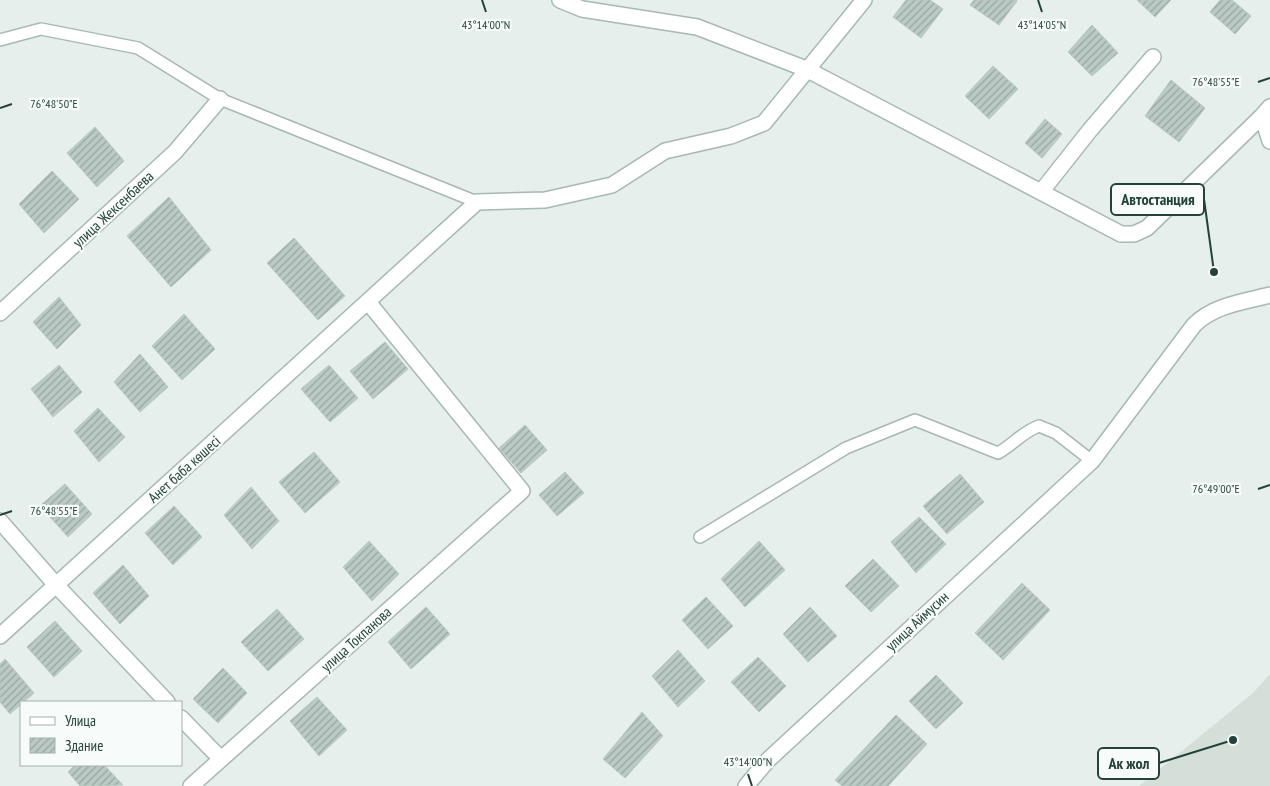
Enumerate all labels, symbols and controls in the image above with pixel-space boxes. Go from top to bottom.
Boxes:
text: 43°14'00"N [462,17,510,32]
text: 43°14'05"N [1018,17,1066,32]
text: 76°48'55"E [1192,74,1240,89]
text: 76°48'50"E [30,96,78,111]
street label: улица Жексенбаева [69,167,157,251]
callout: Автостанция [1111,184,1204,215]
text: Автостанция [1120,189,1195,209]
street label: Анет баба көшесі [144,431,224,507]
text: 76°49'00"E [1192,481,1240,496]
text: 76°48'55"E [30,503,78,518]
street label: улица Аймусин [882,587,952,655]
street label: улица Токпанова [317,602,395,676]
legend [20,701,182,766]
text: Улица [65,711,96,730]
text: Здание [65,736,103,755]
callout: Ак жол [1098,748,1159,779]
text: Ак жол [1107,753,1150,773]
text: 43°14'00"N [724,754,772,769]

